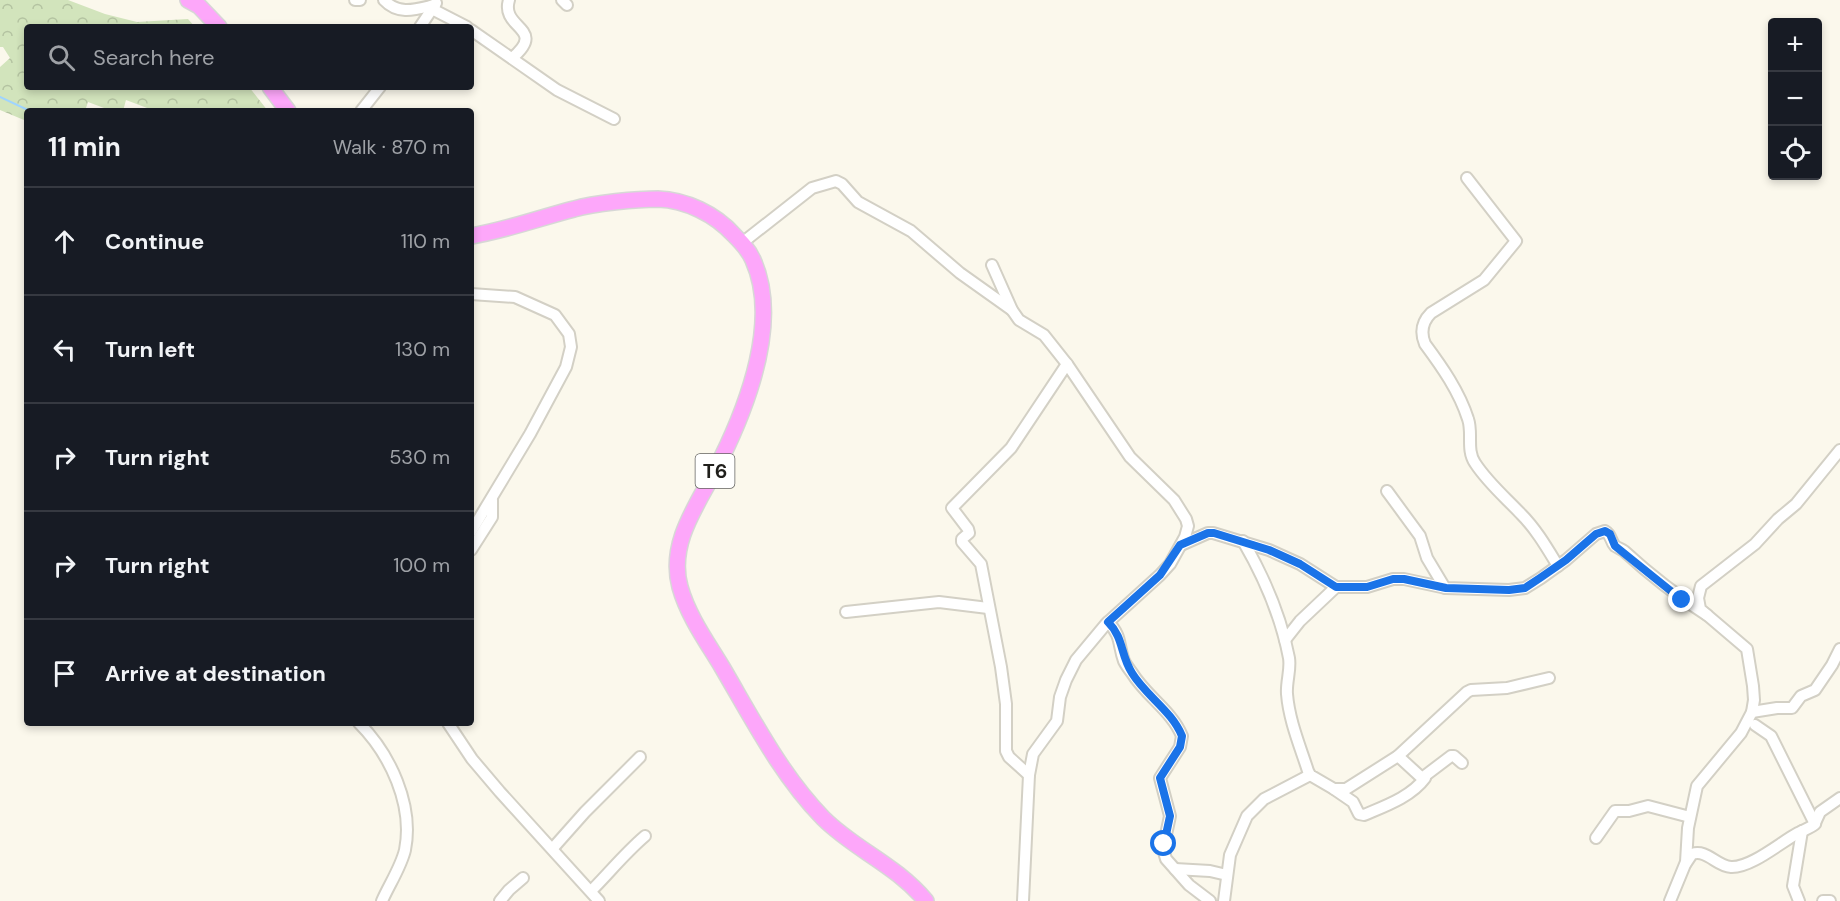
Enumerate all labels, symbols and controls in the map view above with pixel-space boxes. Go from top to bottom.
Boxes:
map controls [1768,18,1822,180]
button: + [1768,18,1822,72]
search box [24,24,474,90]
icon: search [45,41,78,74]
text: Search here [93,43,214,72]
button: − [1768,72,1822,126]
button: locate [1768,126,1822,180]
text: 11 min [48,130,121,164]
text: Walk · 870 m [333,134,450,160]
icon: ahead [48,225,81,258]
text: Continue [105,227,204,256]
text: 110 m [401,228,450,254]
icon: left [48,333,81,366]
text: Turn left [105,335,195,364]
text: 130 m [395,336,450,362]
icon: right [48,441,81,474]
text: Turn right [105,443,210,472]
text: 530 m [389,444,450,470]
road number: T6 [696,454,734,488]
icon: right [48,549,81,582]
text: Turn right [105,551,210,580]
text: 100 m [393,552,450,578]
route end [1668,586,1694,612]
icon: arrive [48,657,81,690]
text: Arrive at destination [105,659,326,688]
route start [1150,830,1176,856]

